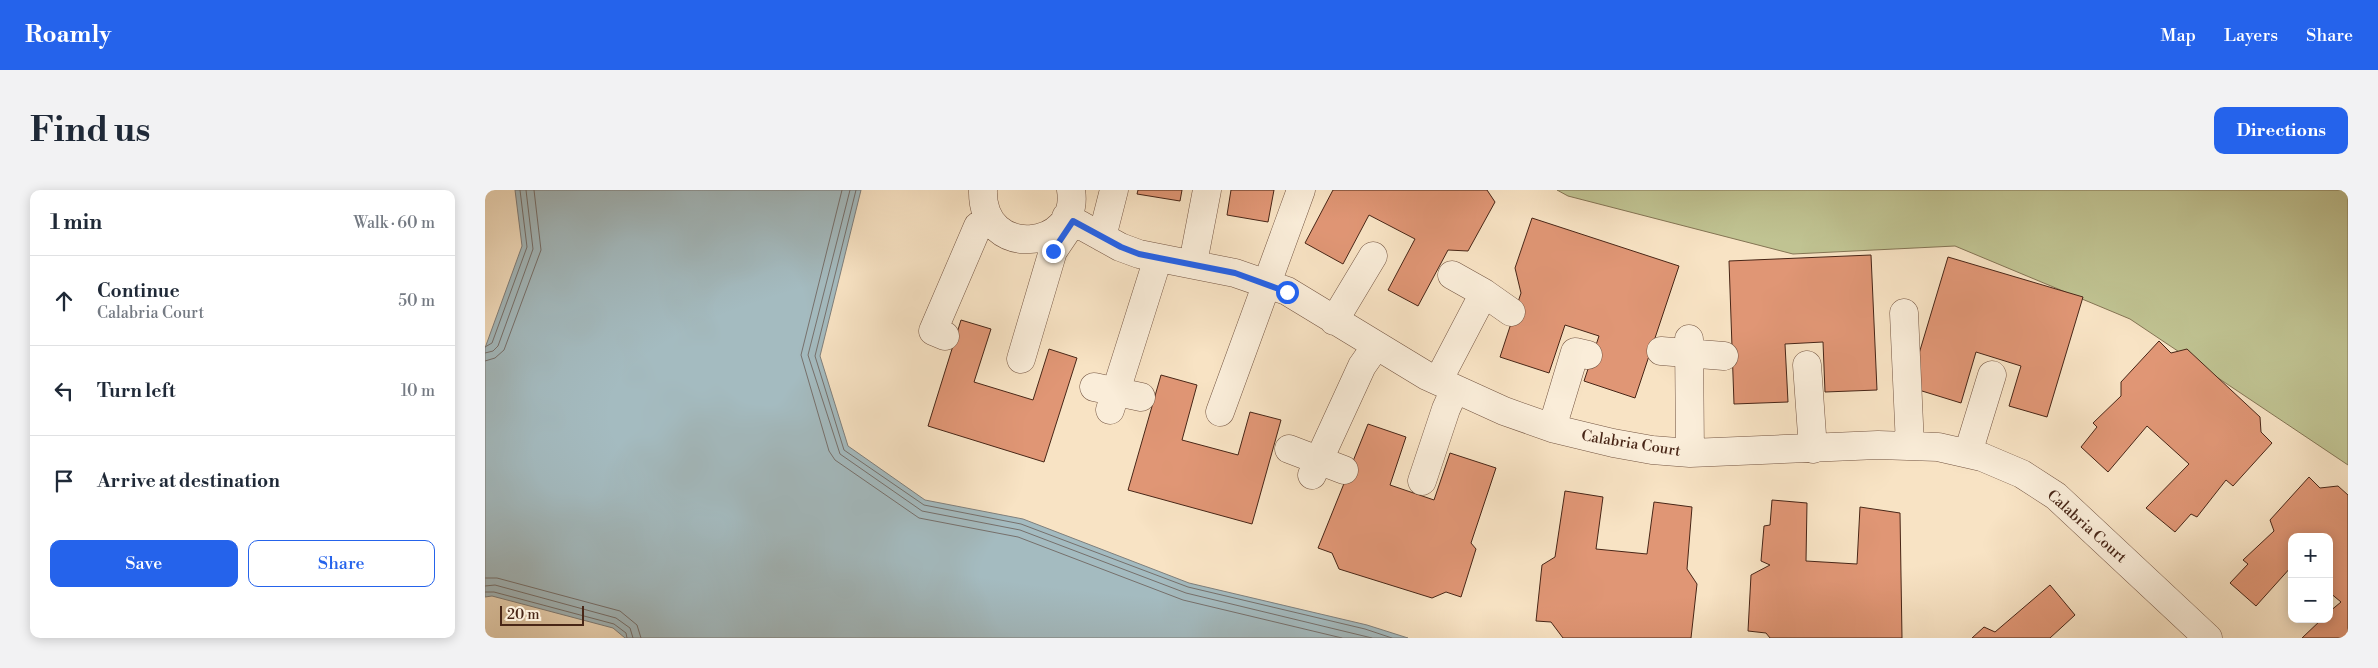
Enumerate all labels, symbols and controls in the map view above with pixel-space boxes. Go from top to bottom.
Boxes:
text: Roamly [25,20,111,50]
text: Map [2161,24,2196,47]
text: Layers [2224,24,2278,47]
text: Share [2306,24,2353,47]
button: Directions [2214,107,2348,154]
text: Find us [30,109,150,152]
text: 1 min [50,210,102,236]
text: Walk · 60 m [353,213,435,233]
route end [1042,240,1065,263]
text: Continue [97,279,180,303]
route start [1276,281,1299,304]
icon: ahead [50,287,78,315]
text: 50 m [398,291,435,311]
text: Calabria Court [97,303,204,323]
icon: left [50,377,78,405]
text: Turn left [97,379,176,403]
text: 10 m [401,381,435,401]
street label: Calabria Court [1580,426,1683,461]
icon: arrive [50,467,78,495]
text: Arrive at destination [97,469,280,493]
street label: Calabria Court [2043,486,2131,567]
map controls [2288,533,2333,623]
button: + [2288,533,2333,578]
button: Save [50,540,238,587]
button: Share [248,540,435,587]
button: − [2288,578,2333,623]
scale bar [500,603,584,626]
text: 20 m [507,606,539,624]

